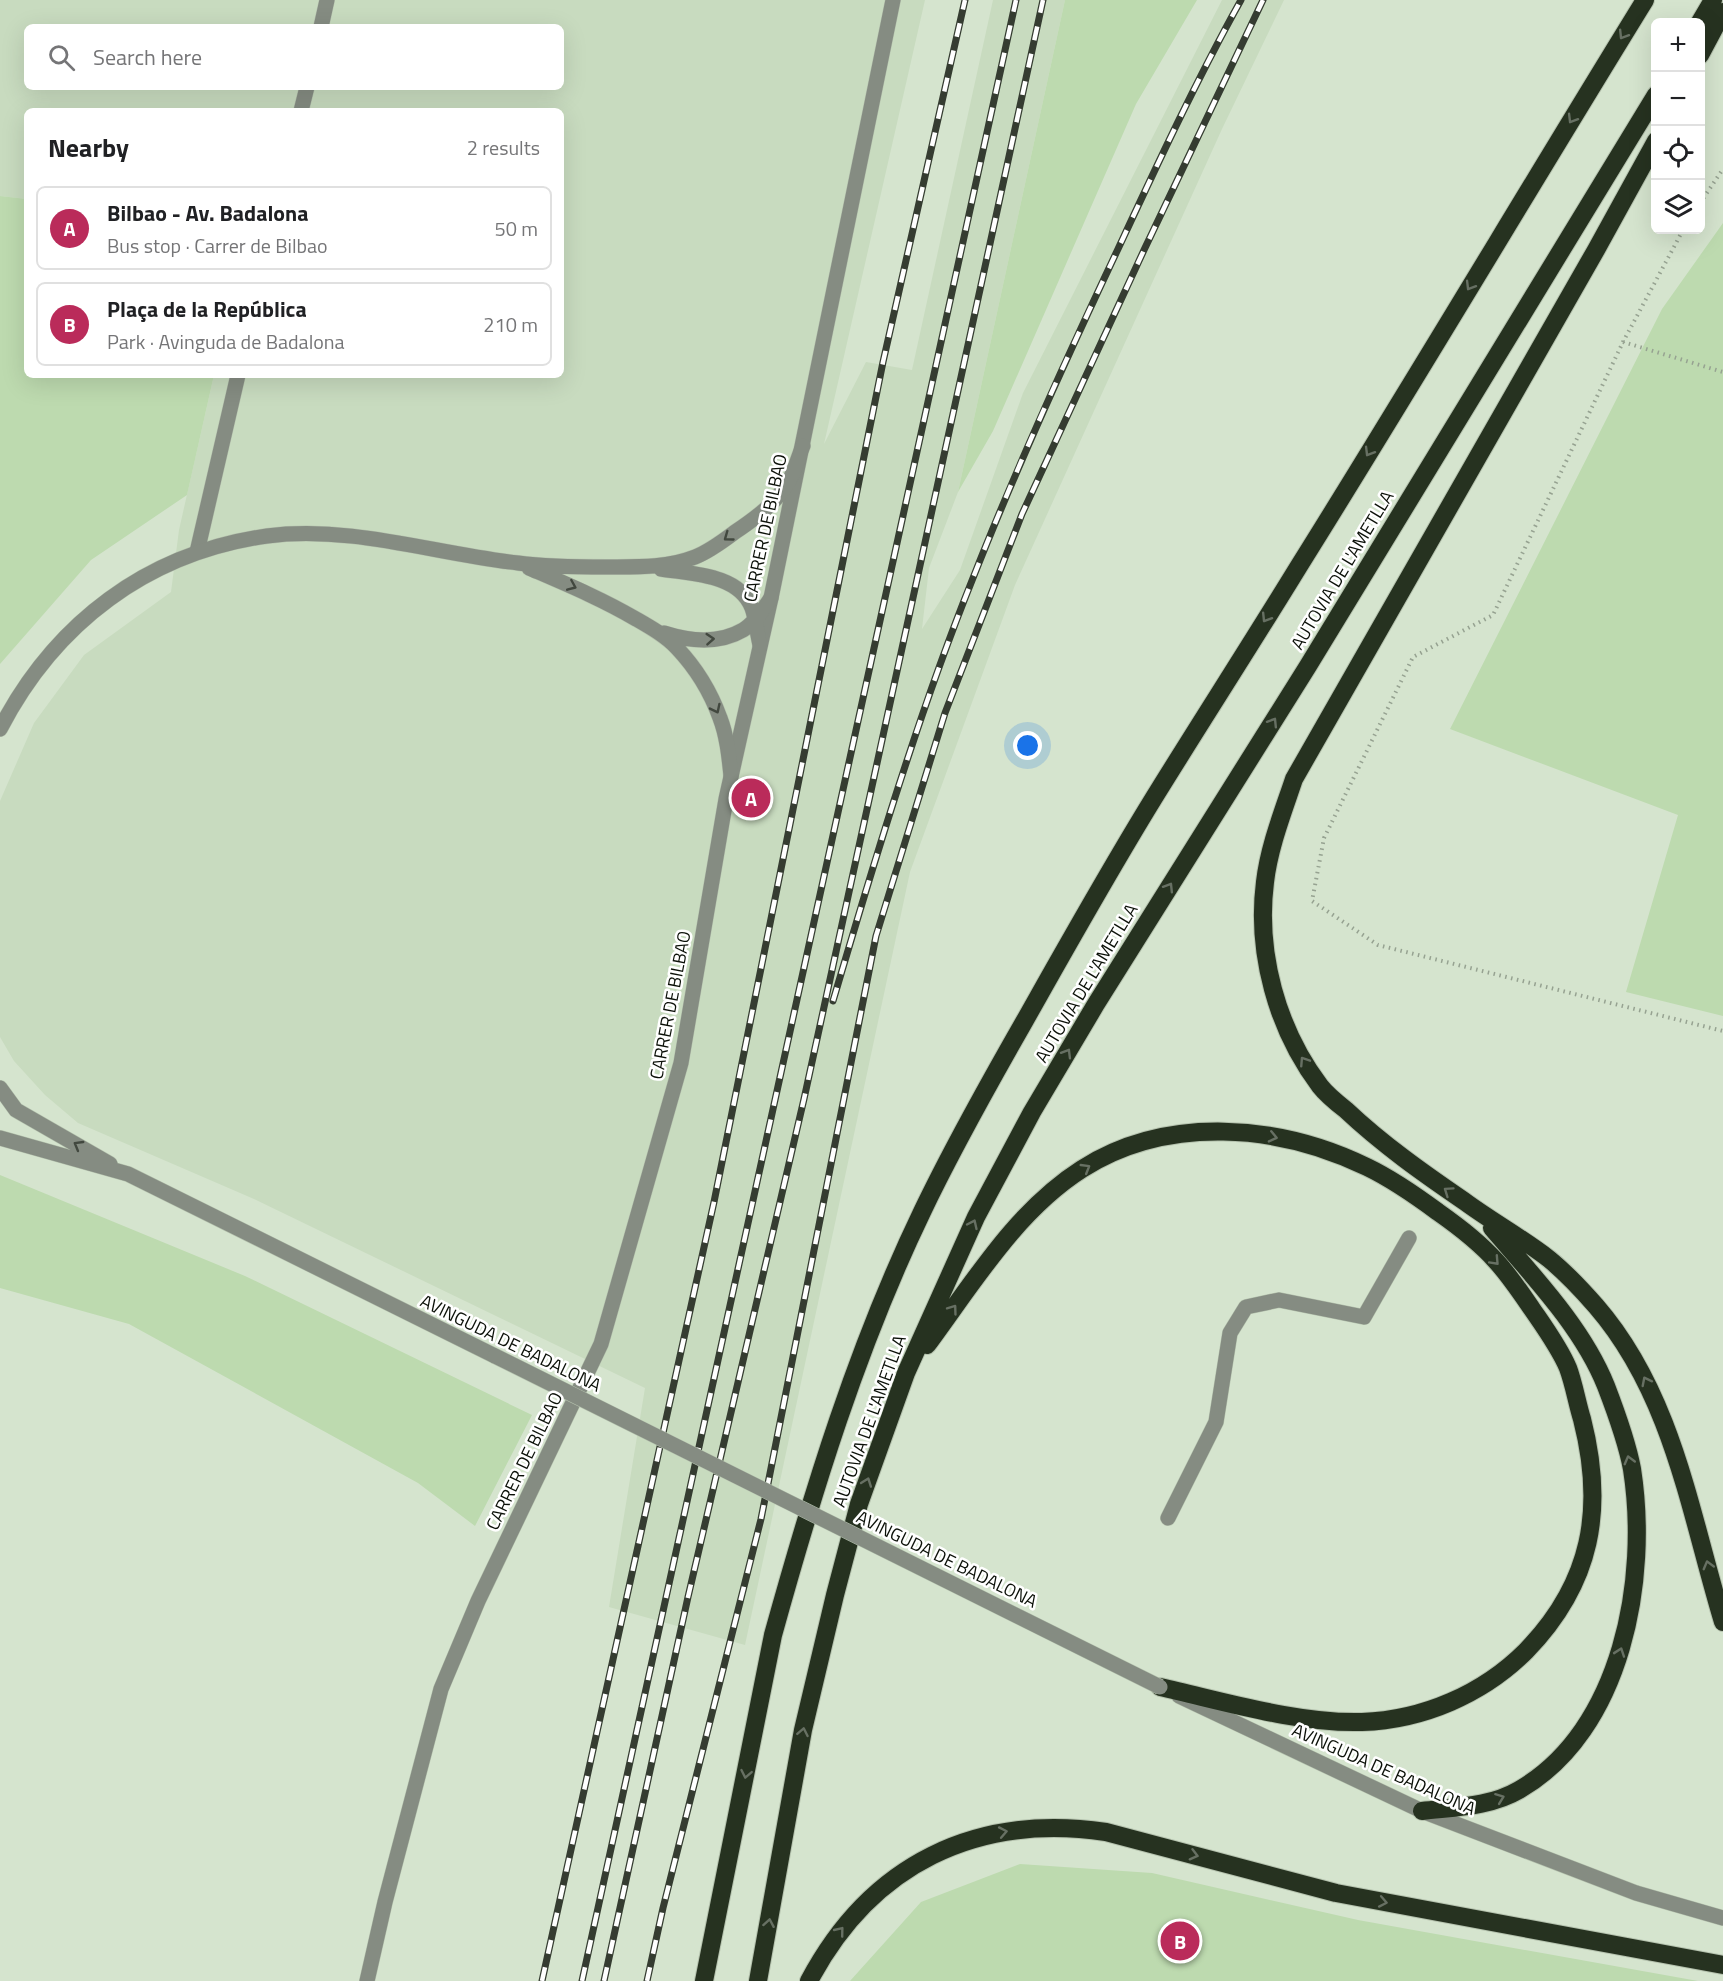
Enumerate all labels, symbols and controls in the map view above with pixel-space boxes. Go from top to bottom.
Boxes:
map controls [1651,18,1705,234]
button: + [1651,18,1705,72]
search box [24,24,564,90]
one-way arrow [1619,29,1631,39]
text: Search here [93,40,202,74]
icon: search [45,41,78,74]
button: − [1651,72,1705,126]
one-way arrow [1567,113,1579,123]
button: locate [1651,126,1705,180]
text: Nearby [48,128,129,167]
text: 2 results [467,132,540,163]
button: layers [1651,180,1705,234]
text: Bilbao - Av. Badalona [107,196,308,230]
text: A [63,213,76,244]
text: 50 m [494,213,538,244]
text: Bus stop · Carrer de Bilbao [107,230,328,261]
one-way arrow [1466,280,1478,290]
text: Plaça de la República [107,292,307,326]
text: B [63,309,76,340]
text: 210 m [483,309,538,340]
text: Park · Avinguda de Badalona [107,326,345,357]
one-way arrow [1364,446,1376,456]
street label: CARRER DE BILBAO [736,452,794,604]
street label: AUTOVIA DE L'AMETLLA [1284,485,1400,655]
one-way arrow [724,530,735,541]
one-way arrow [566,579,577,591]
one-way arrow [1263,612,1274,623]
one-way arrow [705,633,714,646]
one-way arrow [708,703,720,714]
one-way arrow [1266,718,1277,729]
your location [1013,731,1042,760]
pin: A [732,776,771,820]
one-way arrow [1162,883,1174,893]
street label: AUTOVIA DE L'AMETLLA [1028,898,1144,1068]
street label: CARRER DE BILBAO [642,928,698,1082]
one-way arrow [1059,1049,1071,1059]
one-way arrow [1300,1057,1311,1068]
one-way arrow [1268,1130,1278,1143]
one-way arrow [74,1141,84,1152]
one-way arrow [1080,1163,1090,1175]
one-way arrow [1443,1187,1454,1198]
one-way arrow [966,1219,978,1230]
one-way arrow [1487,1253,1498,1264]
street label: AVINGUDA DE BADALONA [416,1287,606,1399]
one-way arrow [946,1305,957,1316]
street label: AUTOVIA DE L'AMETLLA [825,1331,913,1511]
one-way arrow [1642,1377,1653,1387]
street label: CARRER DE BILBAO [479,1387,569,1535]
one-way arrow [1624,1455,1636,1466]
one-way arrow [859,1477,872,1487]
street label: AVINGUDA DE BADALONA [852,1503,1042,1615]
one-way arrow [1702,1561,1715,1571]
one-way arrow [1612,1647,1625,1658]
street label: AVINGUDA DE BADALONA [1288,1716,1480,1822]
one-way arrow [796,1727,809,1737]
one-way arrow [740,1769,753,1779]
one-way arrow [1494,1792,1505,1805]
one-way arrow [997,1826,1007,1839]
one-way arrow [1189,1848,1199,1861]
one-way arrow [1379,1895,1388,1907]
pin: B [1160,1918,1200,1964]
one-way arrow [762,1919,775,1929]
one-way arrow [833,1927,844,1938]

